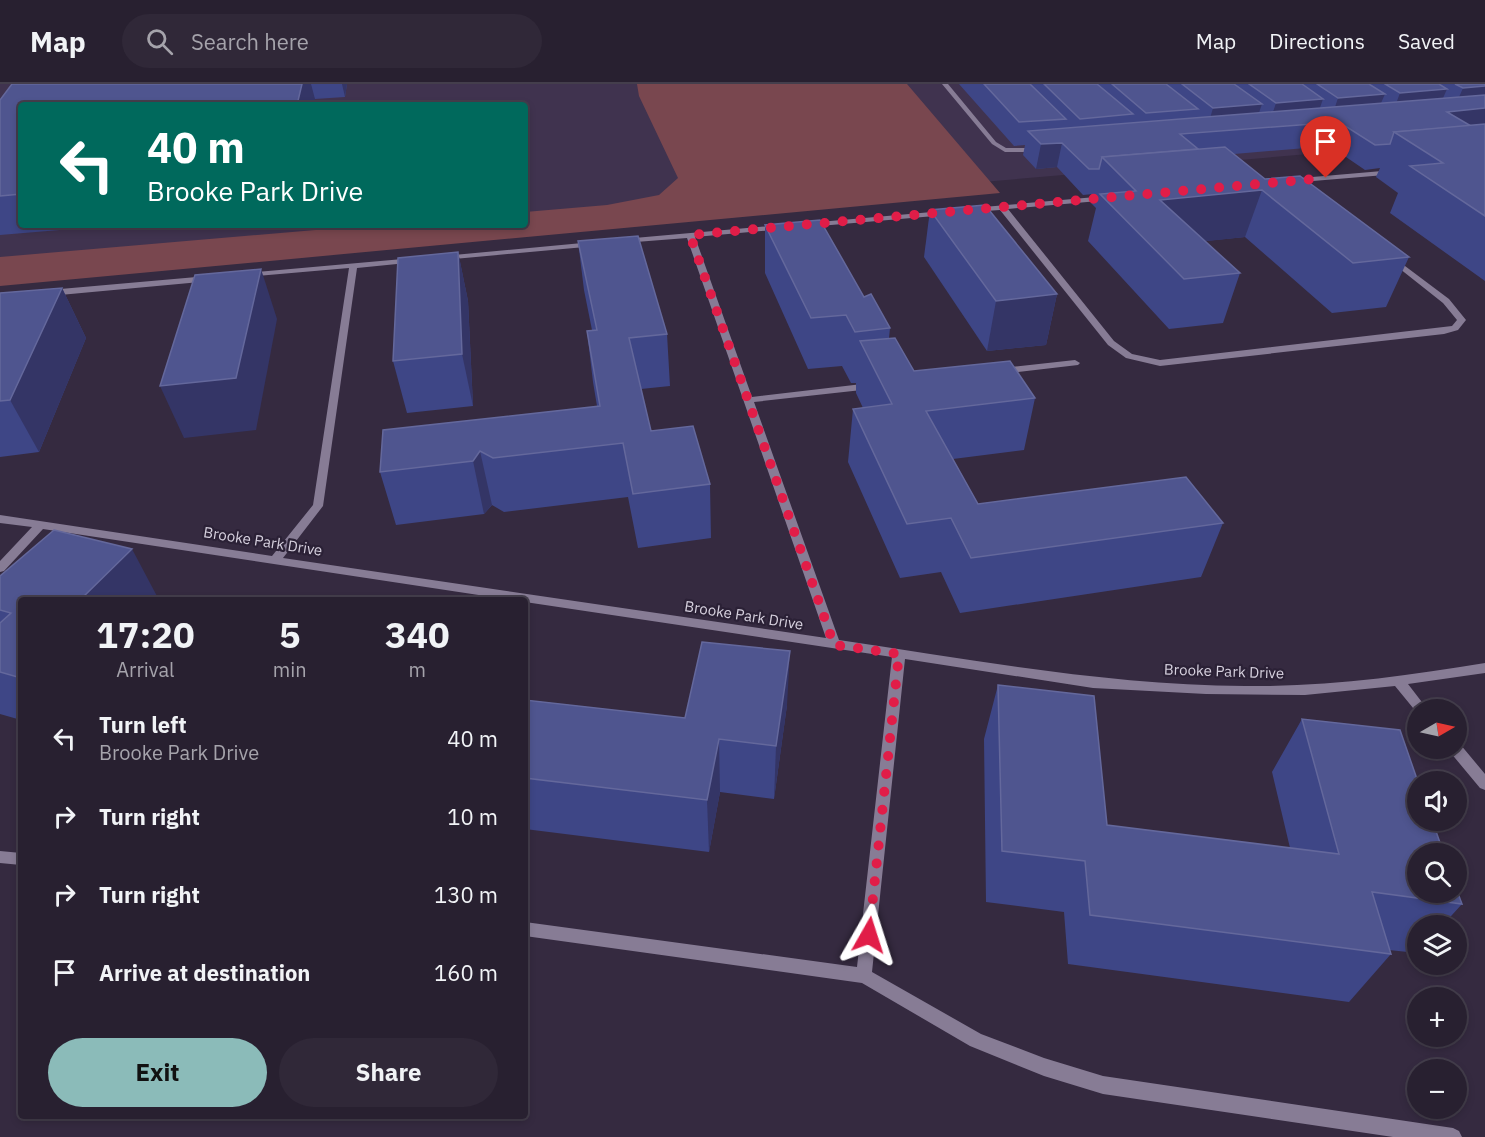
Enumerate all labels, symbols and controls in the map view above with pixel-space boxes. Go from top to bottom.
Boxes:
search box [122,14,542,68]
text: Map [30,23,86,60]
icon: search [143,25,176,58]
text: Search here [191,27,309,56]
text: Map [1196,27,1236,55]
text: Directions [1269,27,1365,55]
text: Saved [1398,27,1455,55]
pin [1300,116,1351,178]
text: 40 m [147,120,245,175]
icon: arrive [1309,125,1342,158]
icon: left [48,126,126,204]
text: Brooke Park Drive [147,173,363,208]
street label: Brooke Park Drive [202,522,324,560]
street label: Brooke Park Drive [683,596,805,634]
text: 17:20 [96,611,195,658]
text: 5 [279,611,301,658]
text: 340 [385,611,450,658]
text: Arrival [116,656,175,683]
text: min [273,656,307,683]
text: m [409,656,426,683]
street label: Brooke Park Drive [1164,659,1284,683]
north arrow [1407,699,1467,759]
map controls [1407,699,1467,1119]
text: Turn left [99,710,187,739]
icon: left [48,722,81,755]
text: 40 m [447,724,498,753]
text: Brooke Park Drive [99,739,259,766]
button: sound [1407,771,1467,831]
icon: right [48,800,81,833]
text: Turn right [99,802,200,831]
text: 10 m [447,802,498,831]
button: search [1407,843,1467,903]
icon: right [48,878,81,911]
text: Turn right [99,880,200,909]
text: 130 m [434,880,498,909]
position arrow [837,903,901,967]
button: layers [1407,915,1467,975]
icon: arrive [48,956,81,989]
text: Arrive at destination [99,958,310,987]
text: 160 m [434,958,498,987]
button: + [1407,987,1467,1047]
button: Exit [48,1038,267,1107]
button: Share [279,1038,498,1107]
button: − [1407,1059,1467,1119]

